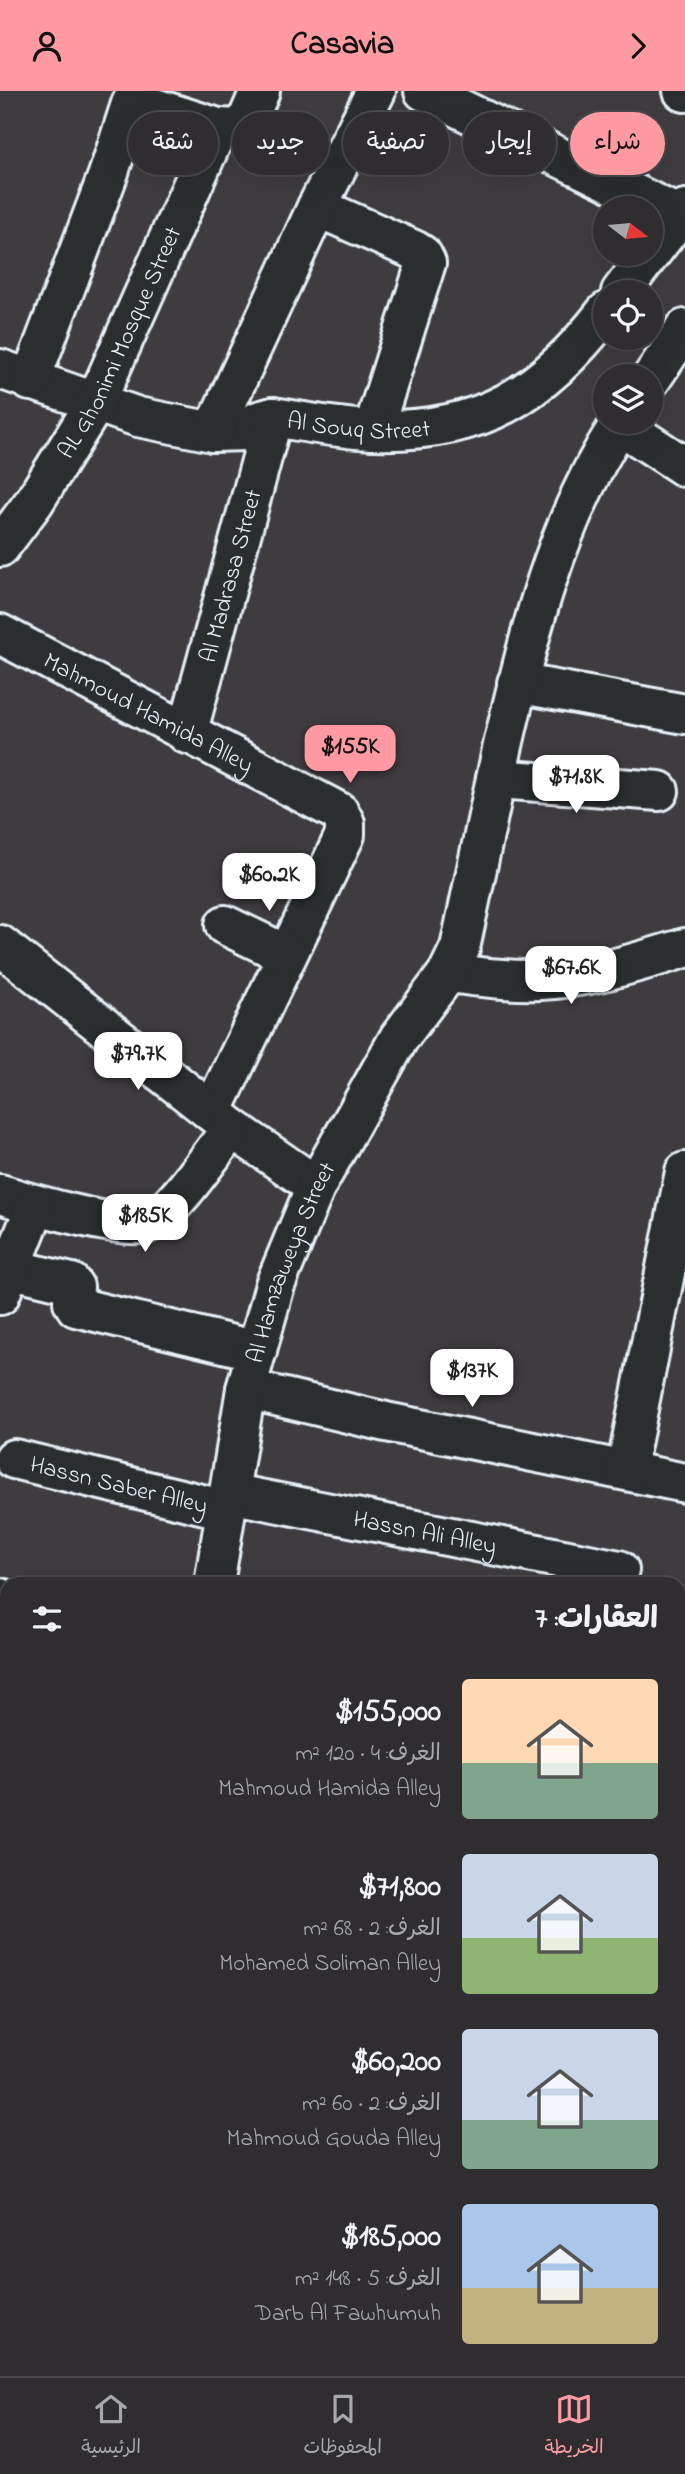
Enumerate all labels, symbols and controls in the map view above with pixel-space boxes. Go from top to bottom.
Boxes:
text: Casavia [291,22,394,69]
icon: person [28,27,66,65]
icon: forward [619,27,657,65]
chip: شقة [128,112,218,175]
chip: جديد [232,112,329,175]
chip: تصفية [343,112,449,175]
chip: إيجار [463,112,556,175]
chip: شراء [570,112,665,175]
north arrow [593,196,663,266]
map controls [593,196,663,434]
street label: AL Ghonimi Mosque Street [50,221,192,466]
button: locate [593,280,663,350]
button: layers [593,364,663,434]
street label: Al Souq Street [284,404,432,450]
street label: Al Madrasa Street [192,486,273,667]
street label: Mahmoud Hamida Alley [36,645,259,785]
pin: $155K [301,725,399,785]
text: $155K [321,731,379,764]
pin: $71.8K [519,755,633,815]
text: $71.8K [548,761,604,794]
pin: $60.2K [212,853,326,913]
text: $60.2K [238,859,300,892]
pin: $67.6K [514,947,628,1006]
text: $67.6K [541,952,601,985]
pin: $79.7K [81,1033,195,1092]
text: $79.7K [110,1038,166,1071]
street label: Al Hamzaweya Street [239,1156,346,1367]
pin: $185K [96,1195,194,1254]
text: $185K [118,1200,172,1233]
pin: $137K [423,1349,521,1409]
text: $137K [446,1355,498,1388]
street label: Hassn Saber Alley [26,1448,211,1526]
street label: Hassn Ali Alley [350,1503,499,1566]
text: العقارات: 7 [535,1598,658,1642]
icon: filters [28,1600,66,1638]
text: $155,000 [335,1691,441,1735]
icon: home [518,1707,602,1791]
text: الغرف: 4 · 120 m² [295,1738,441,1771]
text: Mahmoud Hamida Alley [218,1773,441,1806]
text: $71,800 [359,1866,441,1910]
icon: home [518,1882,602,1966]
text: الغرف: 2 · 68 m² [303,1913,441,1946]
text: Mohamed Soliman Alley [219,1948,441,1981]
text: $60,200 [351,2041,441,2085]
icon: home [518,2057,602,2141]
text: الغرف: 2 · 60 m² [302,2088,441,2121]
text: Mahmoud Gouda Alley [227,2123,441,2156]
text: $185,000 [341,2216,441,2260]
icon: home [518,2232,602,2316]
text: الغرف: 5 · 148 m² [295,2263,441,2296]
text: Darb Al Fawhumuh [255,2298,441,2331]
tab: الرئيسية [81,2390,141,2463]
tab: المحفوظات [304,2390,382,2463]
tab: الخريطة [544,2390,604,2463]

